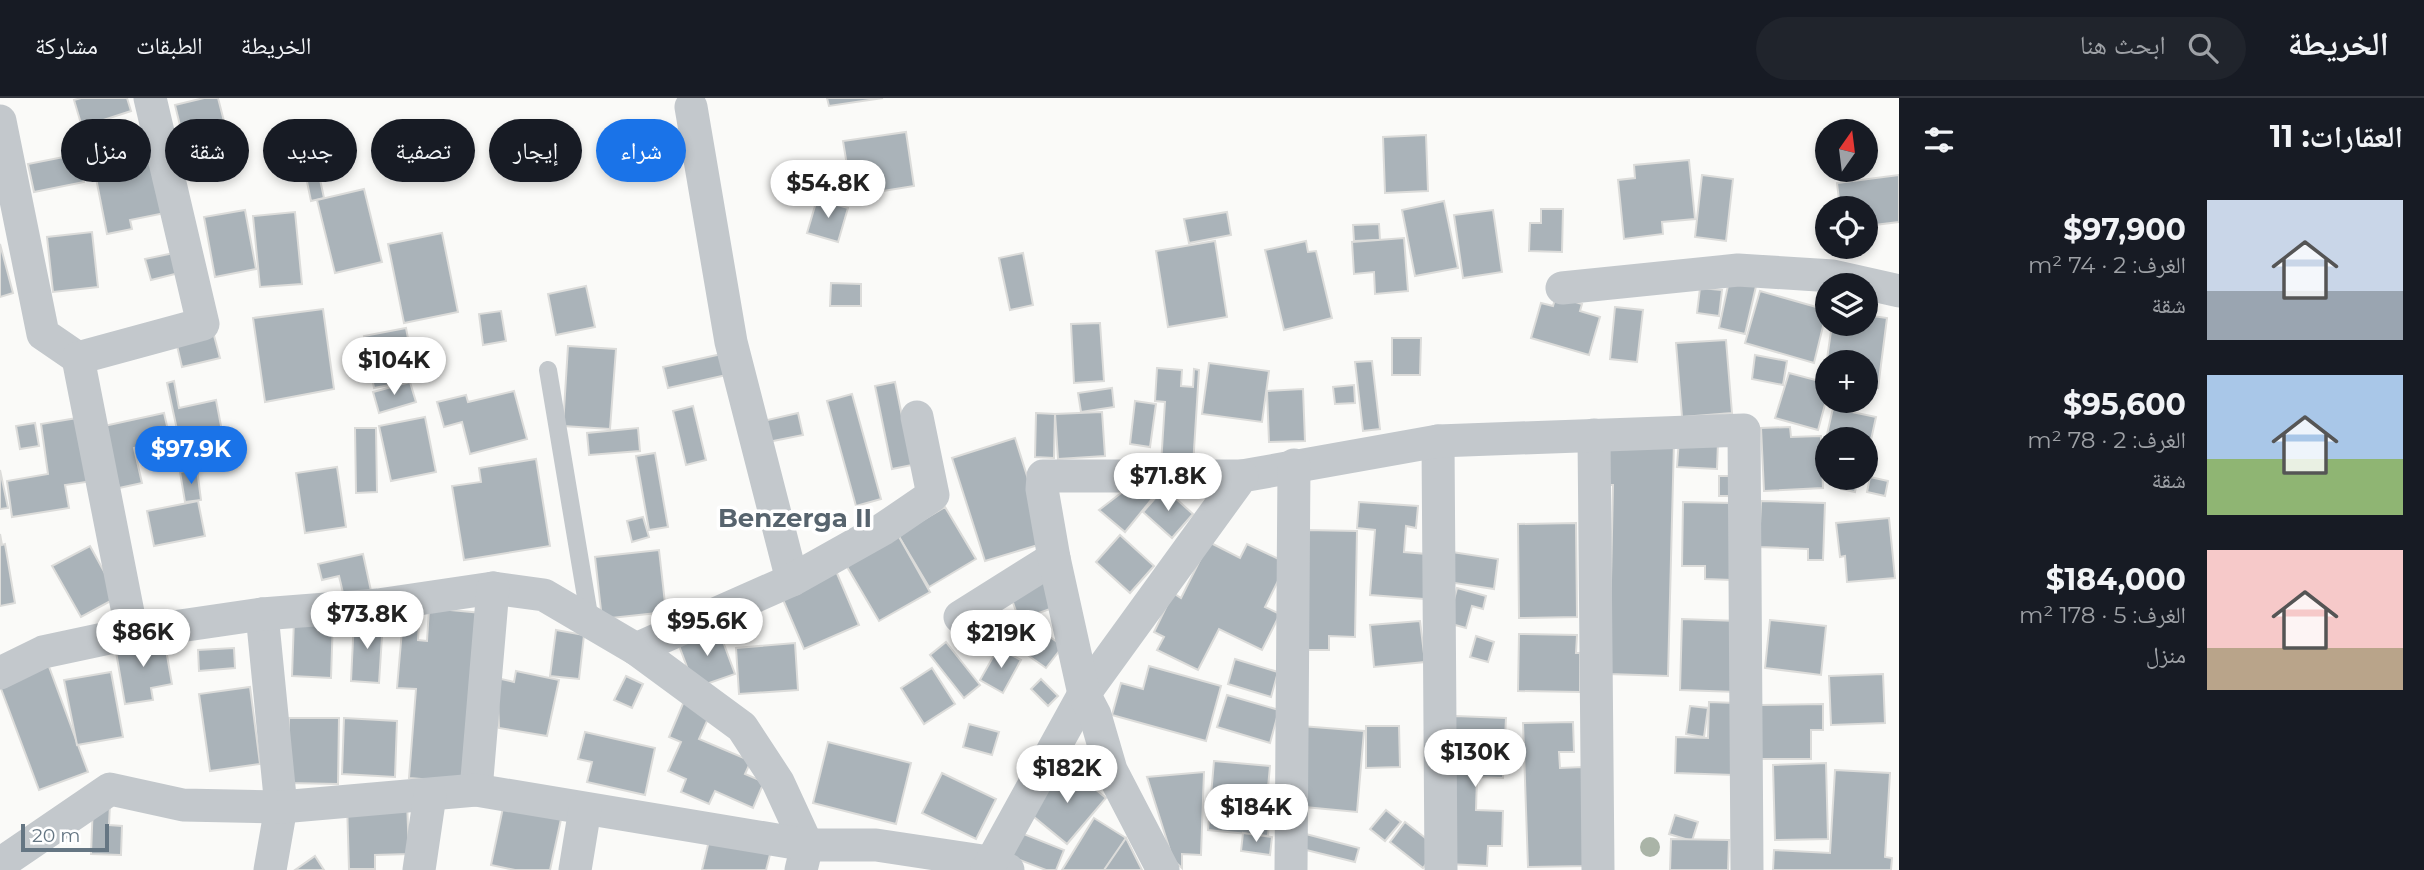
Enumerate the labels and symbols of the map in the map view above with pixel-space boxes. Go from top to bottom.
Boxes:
north arrow [1815,119,1878,182]
pin: $54.8K [771,160,885,220]
pin: $104K [345,338,443,397]
pin: $97.9K [134,426,248,486]
pin: $71.8K [1111,454,1225,513]
district label: Benzerga II [718,502,872,534]
pin: $73.8K [310,592,424,651]
pin: $95.6K [650,598,764,658]
pin: $86K [102,610,184,669]
pin: $219K [952,610,1050,670]
pin: $130K [1426,730,1524,789]
pin: $182K [1018,746,1116,805]
pin: $184K [1207,784,1305,844]
scale bar [21,821,108,853]

